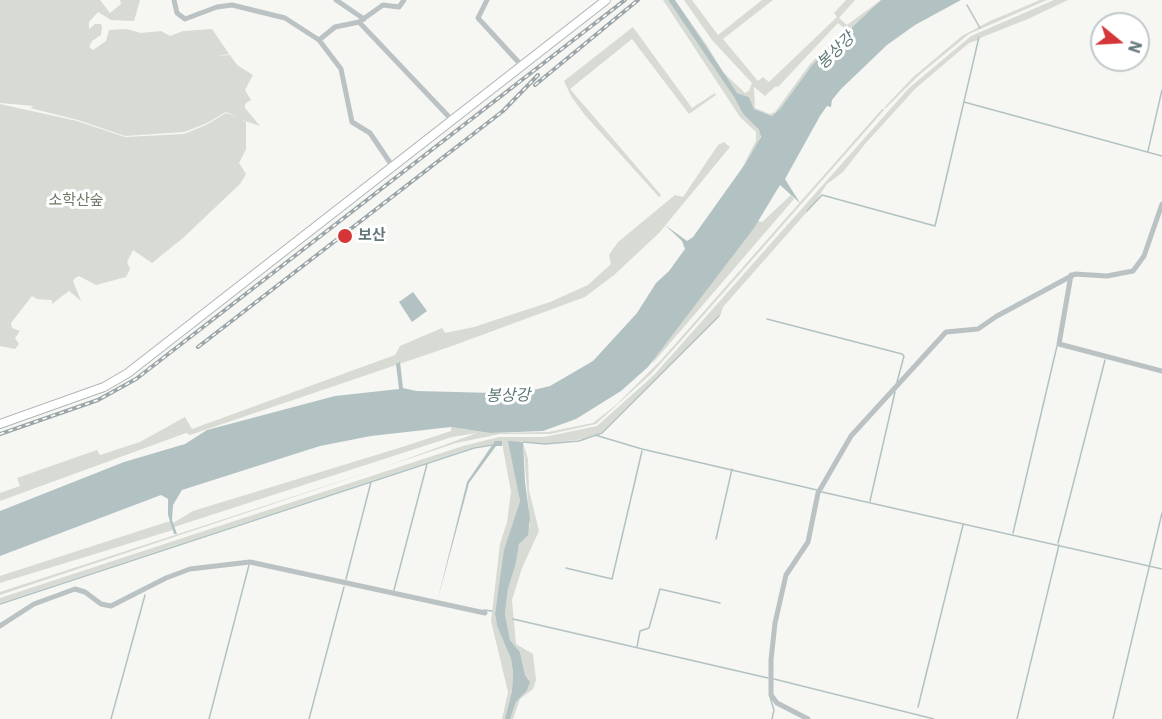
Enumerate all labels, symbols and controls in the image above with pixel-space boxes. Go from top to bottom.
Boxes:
north arrow [1090,12,1150,72]
water label: 봉상강 [813,29,859,73]
text: N [1124,38,1147,56]
park label: 소학산숲 [48,192,104,210]
marker: 보산 [336,227,354,245]
place label: 보산 [358,227,386,245]
water label: 봉상강 [486,386,530,406]

